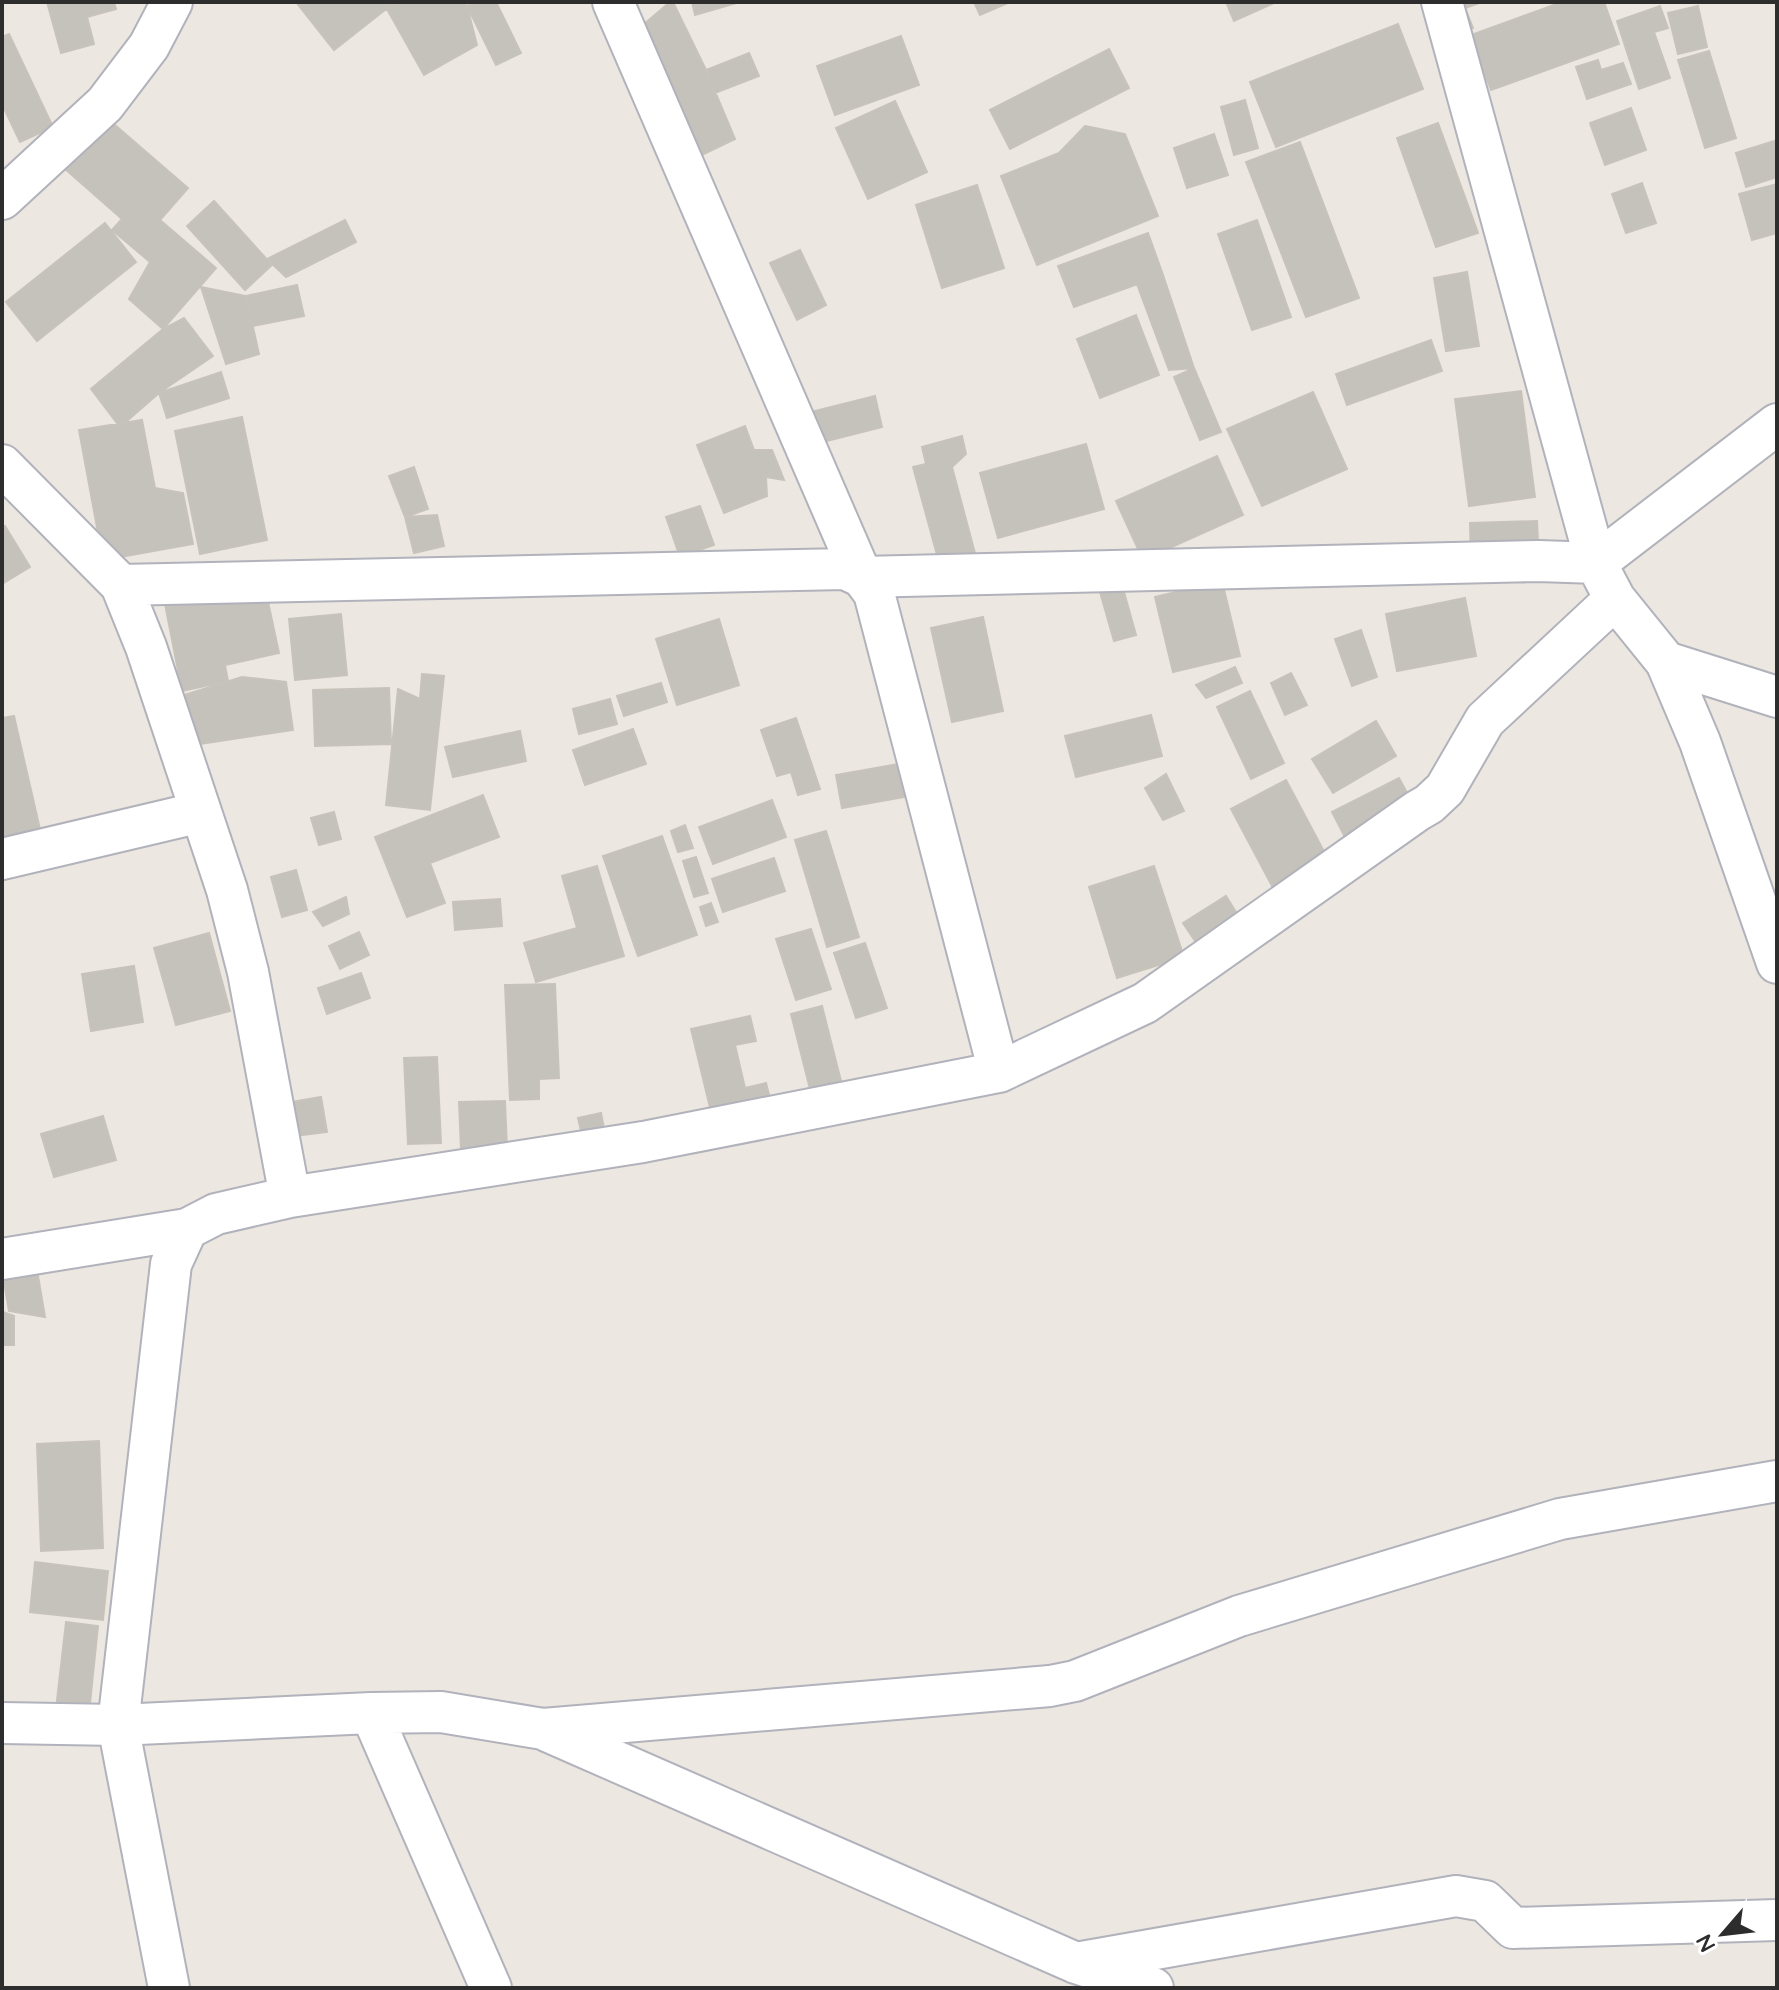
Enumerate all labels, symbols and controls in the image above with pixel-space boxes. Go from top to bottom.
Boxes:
north arrow [1683,1894,1763,1974]
text: N [1689,1930,1721,1957]

